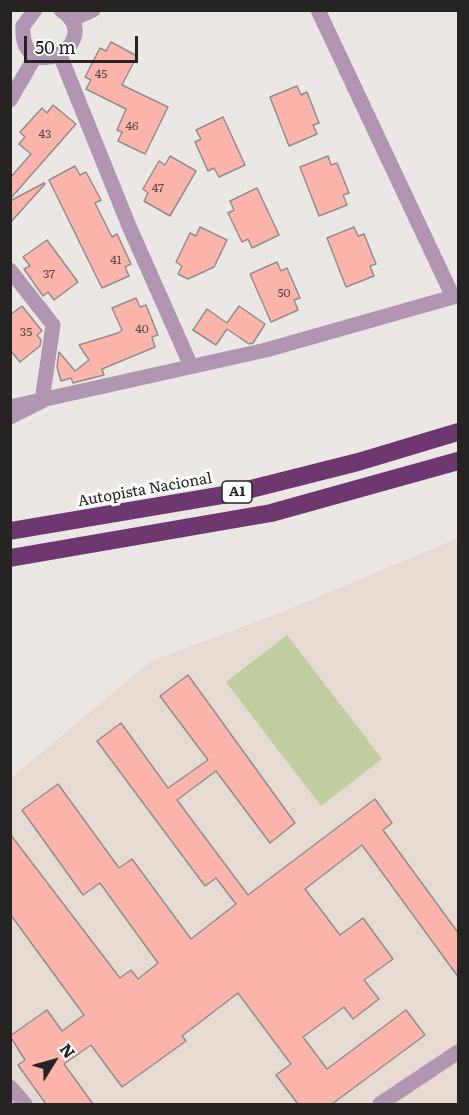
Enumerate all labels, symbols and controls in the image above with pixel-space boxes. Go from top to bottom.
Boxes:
scale bar [27,24,141,62]
text: 50 m [35,33,76,60]
house number: 45 [95,67,107,81]
house number: 46 [125,119,139,133]
house number: 43 [38,127,52,141]
house number: 47 [152,181,164,195]
house number: 41 [110,253,122,267]
house number: 37 [43,267,55,281]
house number: 50 [277,286,291,300]
house number: 40 [135,322,149,336]
house number: 35 [20,325,32,339]
street label: Autopista Nacional [77,469,213,511]
road number: A1 [222,481,252,503]
north arrow [24,1031,84,1091]
text: N [55,1038,82,1063]

